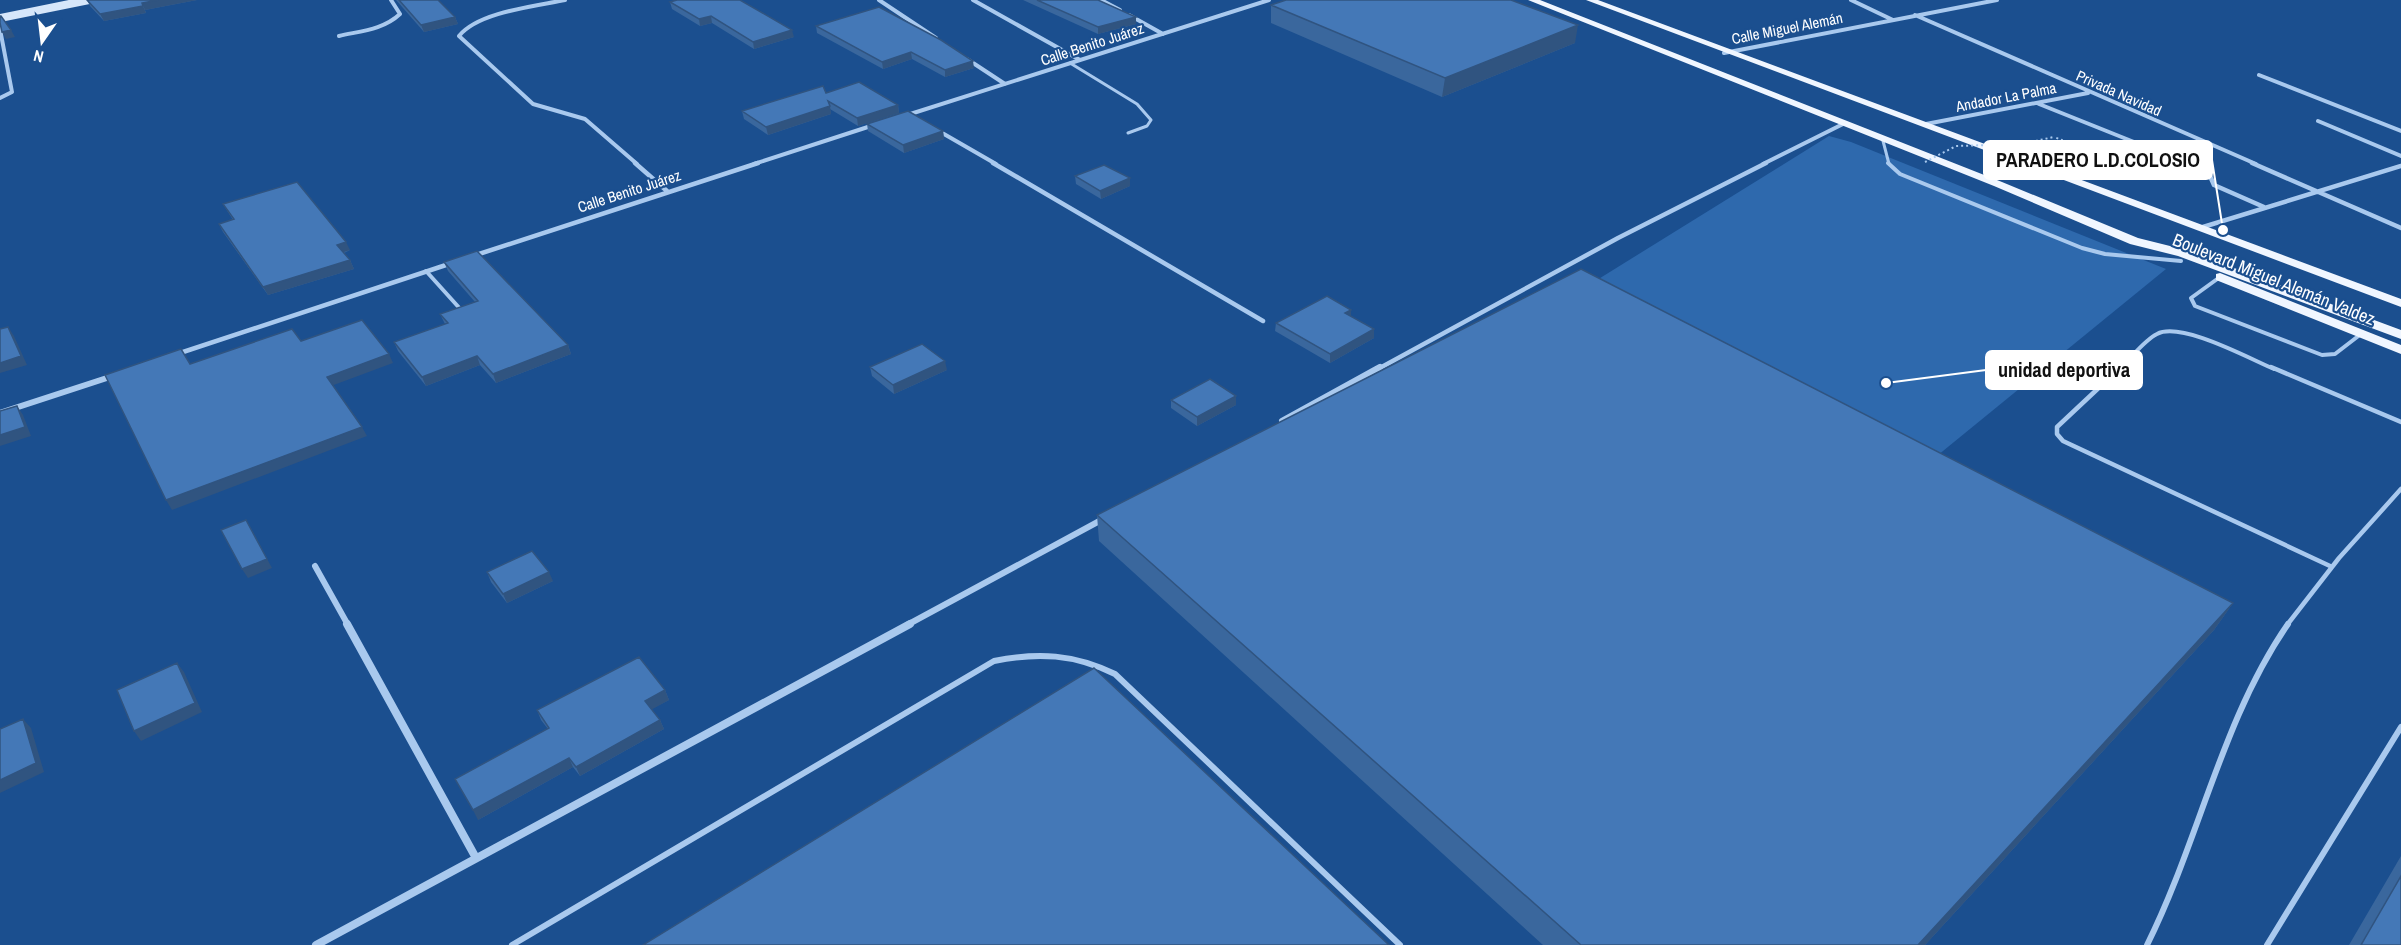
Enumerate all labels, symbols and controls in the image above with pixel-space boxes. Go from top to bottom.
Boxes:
street label: Calle Miguel Alemán [1730,7,1844,49]
north arrow [12,12,72,72]
street label: Calle Benito Juárez [1038,17,1146,71]
text: N [31,45,46,68]
street label: Privada Navidad [2073,65,2165,121]
street label: Andador La Palma [1953,77,2058,117]
callout: PARADERO L.D.COLOSIO [1984,141,2212,179]
text: PARADERO L.D.COLOSIO [1996,146,2200,173]
street label: Calle Benito Juárez [575,164,683,218]
street label: Boulevard Miguel Alemán Valdez [2169,227,2379,331]
callout: unidad deportiva [1986,351,2142,389]
text: unidad deportiva [1998,356,2130,383]

